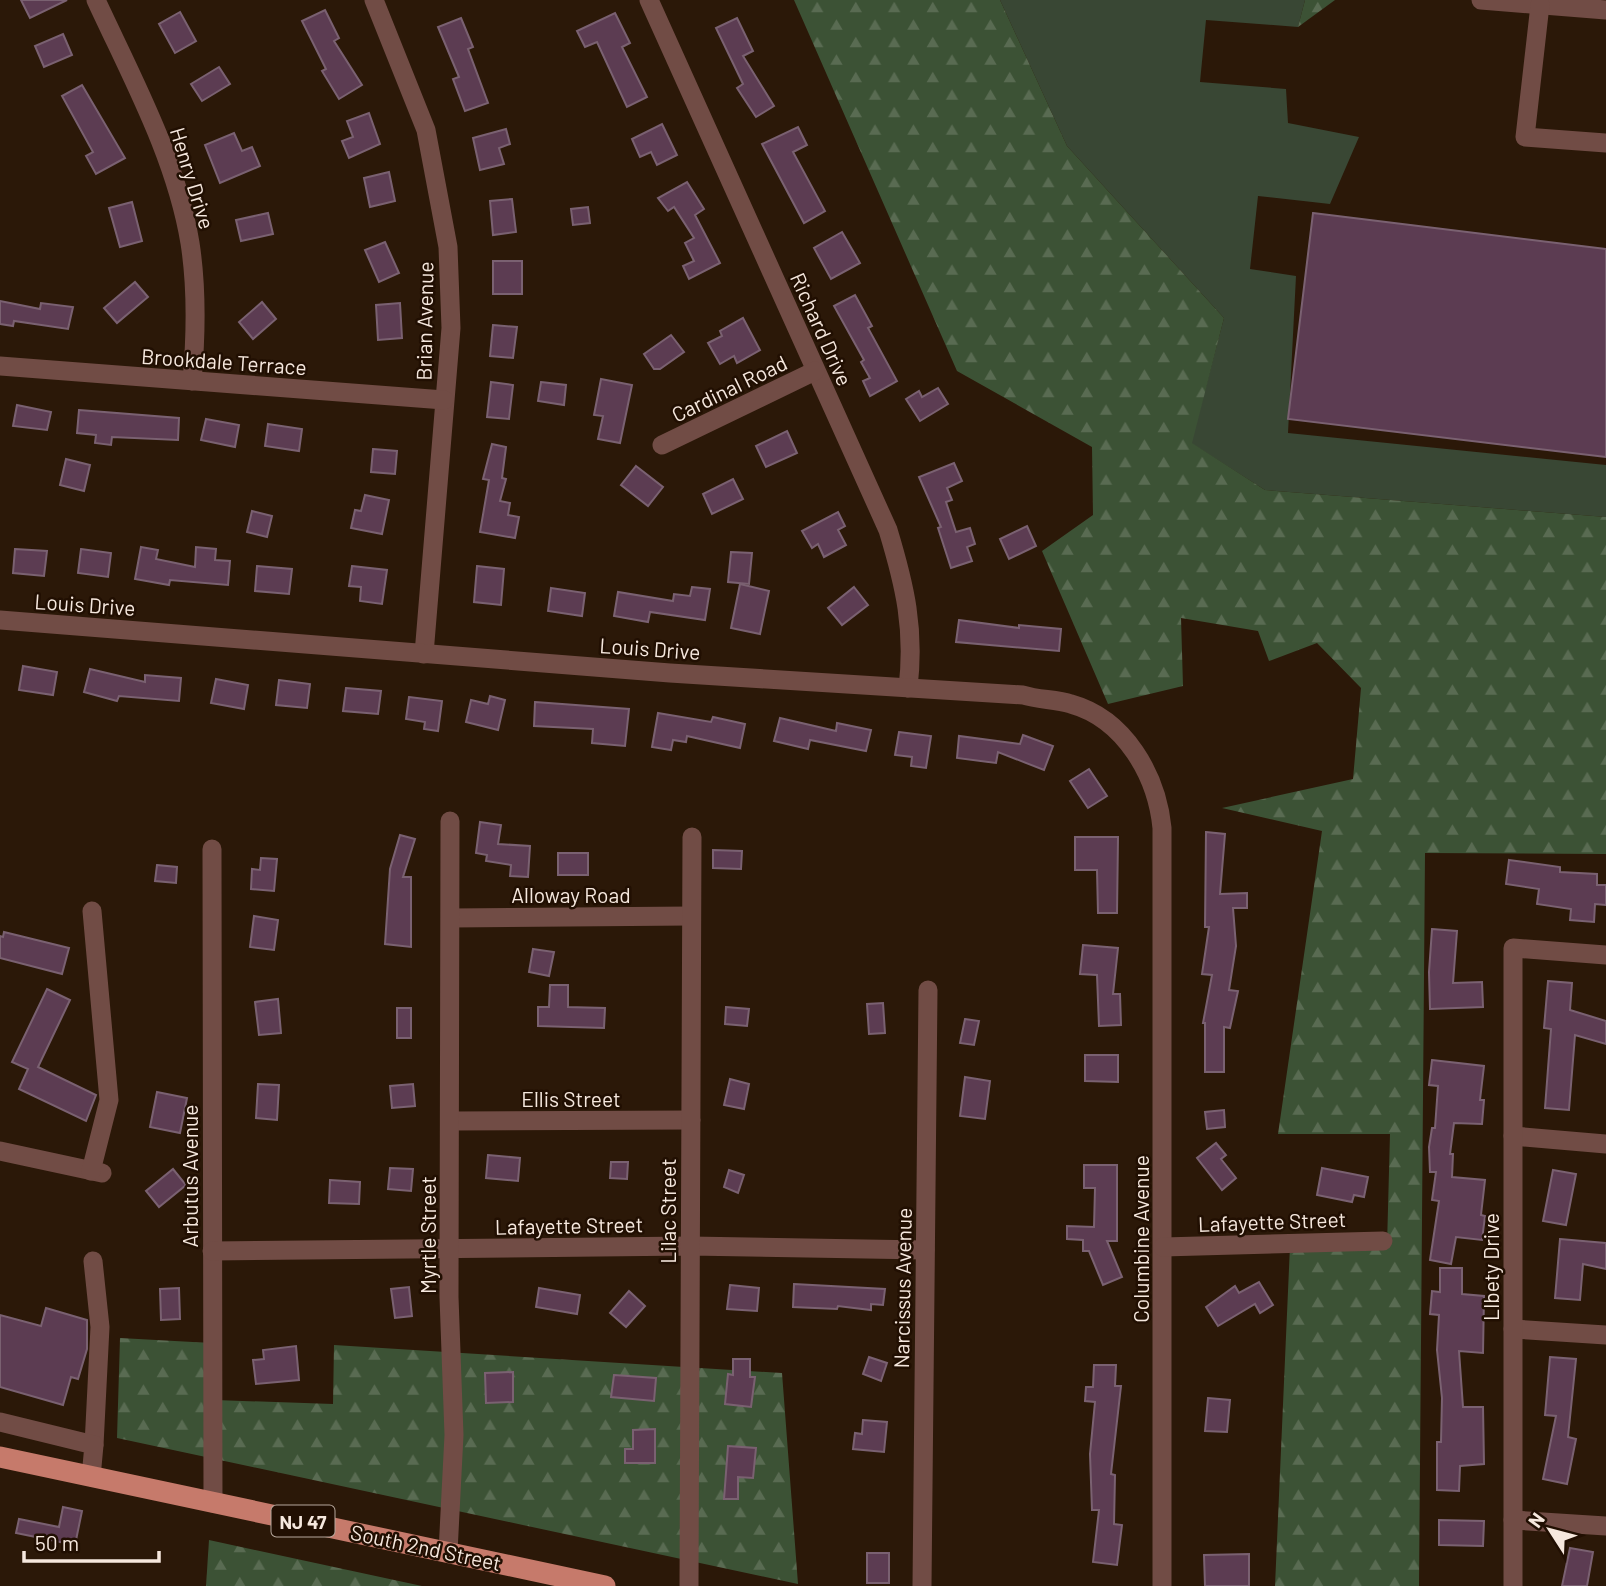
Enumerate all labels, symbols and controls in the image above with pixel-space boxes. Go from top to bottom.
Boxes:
street label: Henry Drive [166,124,220,232]
street label: Brian Avenue [410,261,438,381]
street label: Richard Drive [786,269,858,389]
street label: Brookdale Terrace [140,343,308,379]
street label: Cardinal Road [667,349,791,427]
street label: Louis Drive [34,588,136,620]
street label: Louis Drive [599,632,701,664]
street label: Alloway Road [511,882,631,907]
street label: Ellis Street [521,1086,621,1111]
street label: Arbutus Avenue [177,1104,202,1248]
street label: Columbine Avenue [1128,1155,1153,1323]
street label: Lilac Street [655,1158,680,1264]
street label: Myrtle Street [415,1176,440,1294]
street label: Lafayette Street [1197,1206,1347,1236]
street label: Narcissus Avenue [888,1207,916,1369]
street label: Lafayette Street [495,1211,643,1239]
street label: LIbety Drive [1478,1213,1503,1321]
north arrow [1515,1495,1585,1565]
road number: NJ 47 [272,1506,334,1536]
text: N [1523,1508,1549,1532]
street label: South 2nd Street [348,1519,504,1575]
scale bar [24,1520,159,1564]
text: 50 m [35,1530,79,1555]

